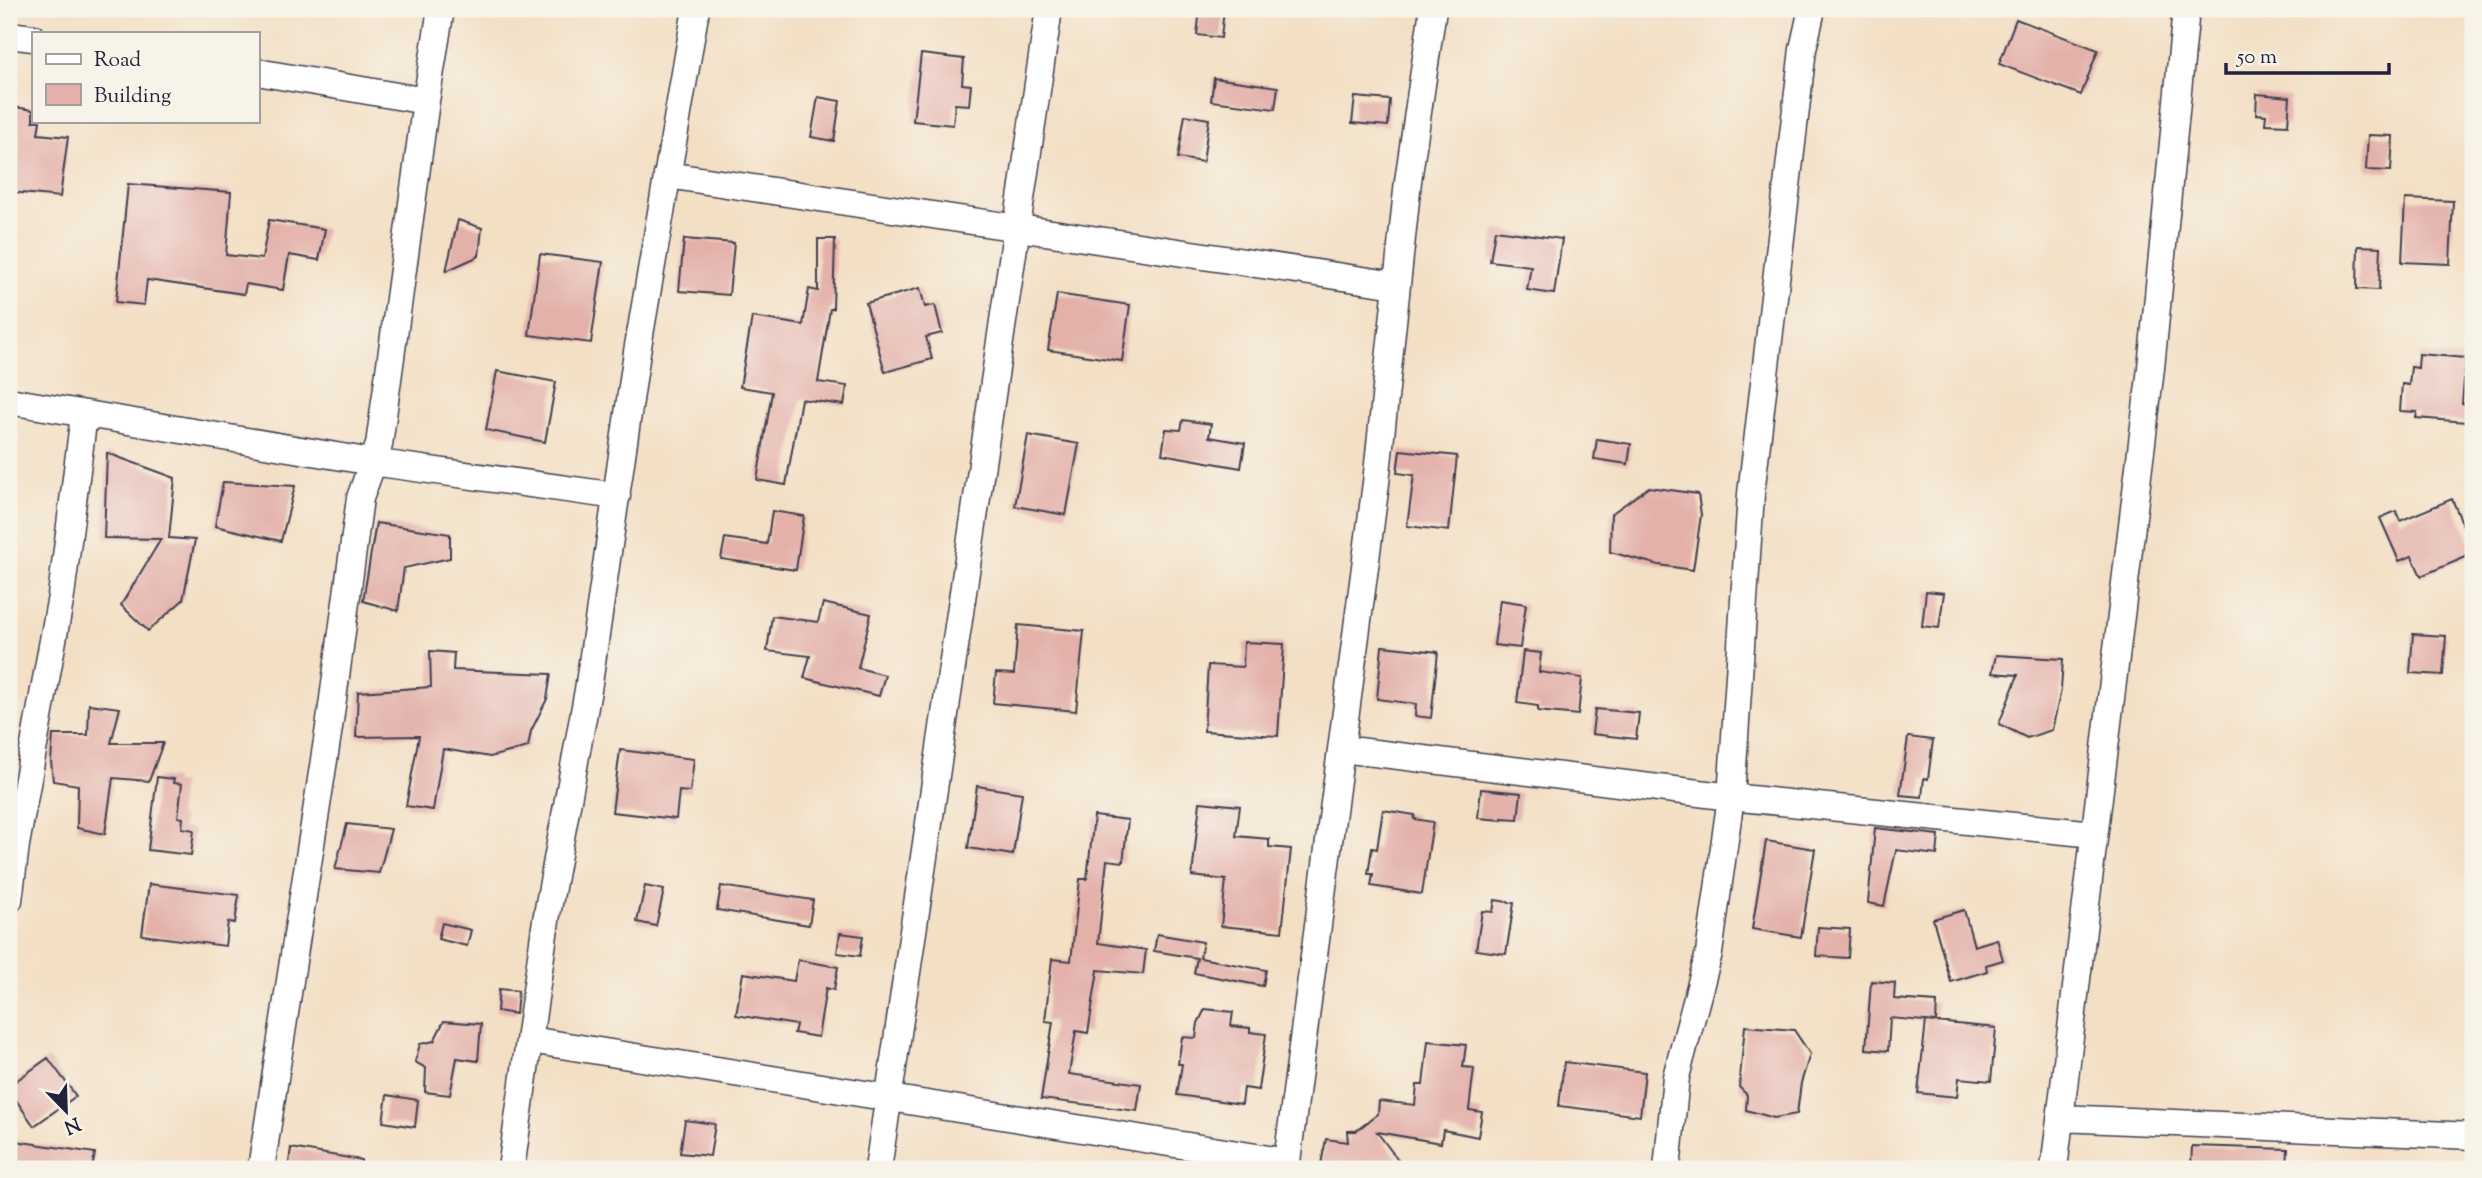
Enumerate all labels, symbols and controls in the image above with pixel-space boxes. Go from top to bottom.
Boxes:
legend [32,32,259,122]
scale bar [2226,32,2389,76]
text: 50 m [2236,43,2277,73]
text: Road [94,46,141,76]
text: Building [94,82,171,112]
north arrow [32,1076,102,1146]
text: N [59,1109,84,1140]

